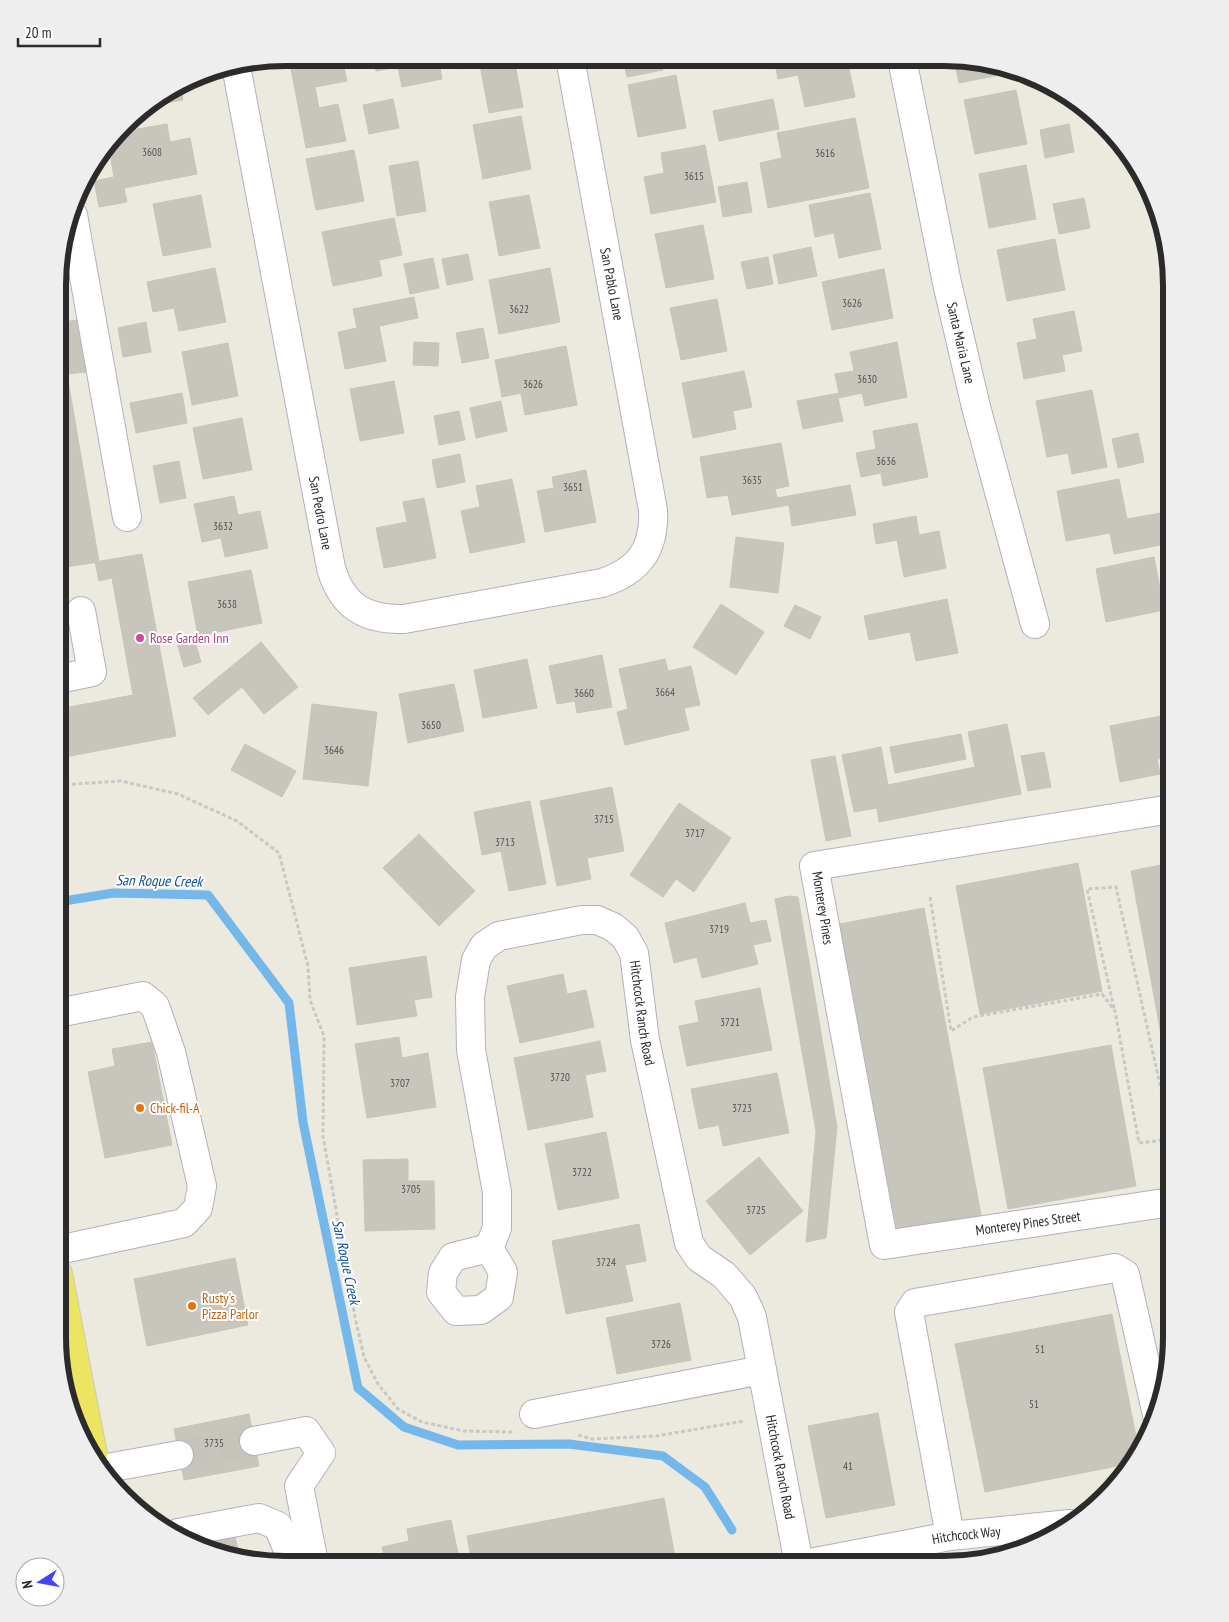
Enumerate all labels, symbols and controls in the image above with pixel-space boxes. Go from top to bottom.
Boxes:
scale bar [18,15,100,47]
text: 20 m [25,23,51,42]
house number: 3608 [142,145,162,159]
house number: 3616 [815,146,835,160]
house number: 3615 [684,169,704,183]
street label: San Pablo Lane [596,246,628,322]
house number: 3626 [842,296,862,310]
street label: Santa Maria Lane [943,300,979,386]
house number: 3622 [509,302,529,316]
house number: 3630 [857,372,877,386]
house number: 3626 [523,377,543,391]
house number: 3636 [876,454,896,468]
house number: 3635 [742,473,762,487]
street label: San Pedro Lane [305,475,336,552]
house number: 3651 [563,480,583,494]
house number: 3632 [213,519,233,533]
house number: 3638 [217,597,237,611]
place label: Rose Garden Inn [150,629,229,647]
marker: Rose Garden Inn [134,632,146,644]
house number: 3664 [655,685,675,699]
house number: 3660 [574,686,594,700]
house number: 3650 [421,718,441,732]
house number: 3646 [324,743,344,757]
house number: 3715 [594,812,614,826]
house number: 3717 [685,826,705,840]
house number: 3713 [495,835,515,849]
water label: San Roque Creek [116,870,205,891]
street label: Monterey Pines [808,870,838,946]
house number: 3719 [709,922,729,936]
street label: Hitchcock Ranch Road [626,959,659,1067]
house number: 3721 [720,1015,740,1029]
house number: 3720 [550,1070,570,1084]
house number: 3707 [390,1076,410,1090]
place label: Chick-fil-A [150,1099,200,1117]
house number: 3723 [732,1101,752,1115]
marker: Chick-fil-A [134,1102,146,1114]
house number: 3722 [572,1165,592,1179]
house number: 3705 [401,1182,421,1196]
house number: 3725 [746,1203,766,1217]
street label: Monterey Pines Street [974,1207,1082,1239]
water label: San Roque Creek [328,1218,365,1308]
house number: 3724 [596,1255,616,1269]
place label: Rusty's Pizza Parlor [202,1289,259,1323]
marker: Rusty's Pizza Parlor [186,1300,198,1312]
house number: 3726 [651,1337,671,1351]
house number: 51 [1035,1342,1045,1356]
house number: 51 [1029,1397,1039,1411]
street label: Hitchcock Ranch Road [762,1413,799,1521]
house number: 3735 [204,1436,224,1450]
house number: 41 [843,1459,853,1473]
street label: Hitchcock Way [930,1522,1002,1548]
north arrow [15,1557,65,1607]
text: N [18,1579,37,1590]

